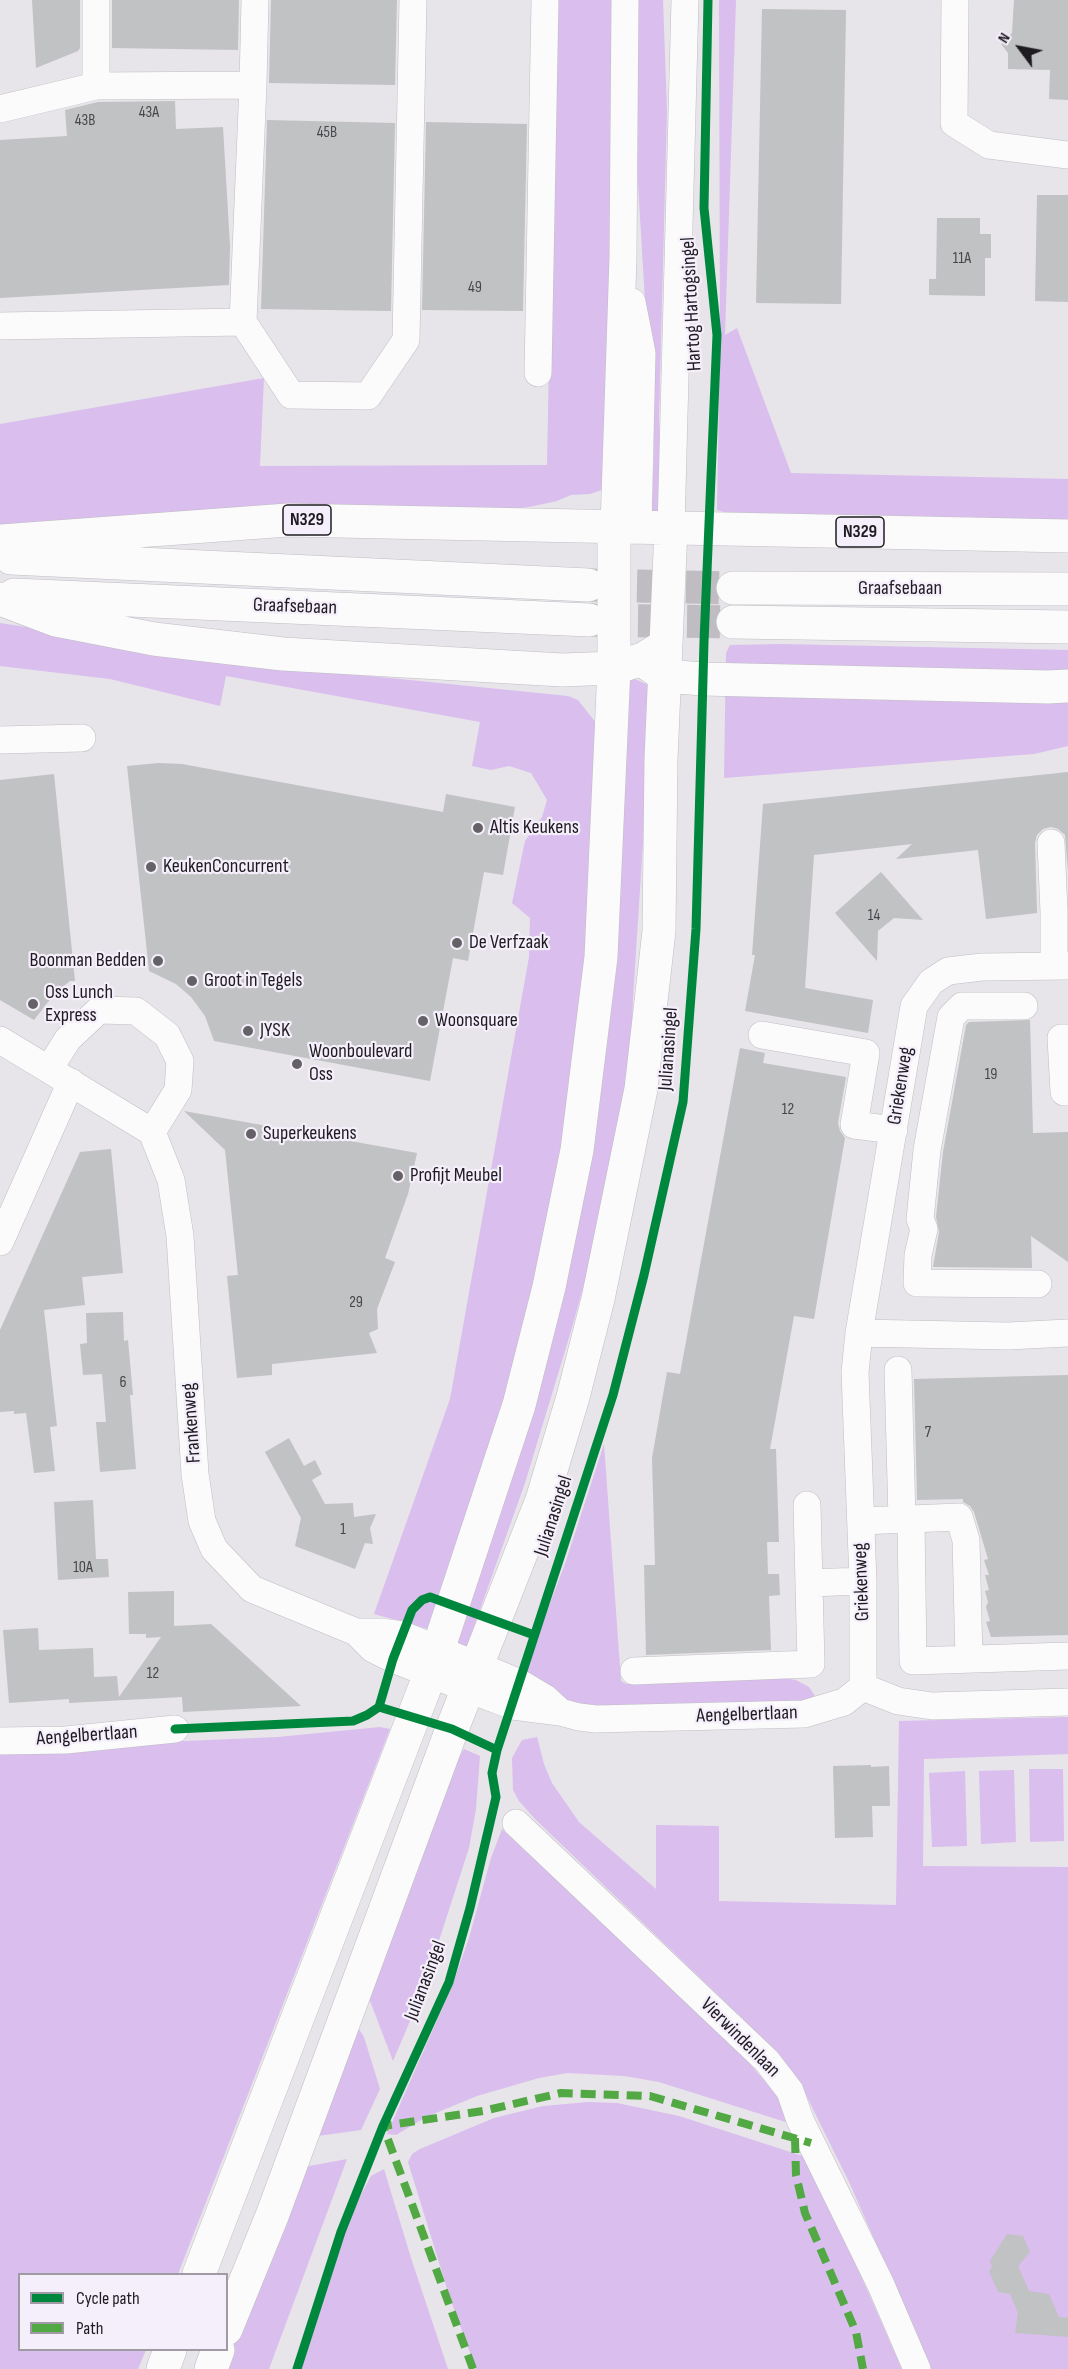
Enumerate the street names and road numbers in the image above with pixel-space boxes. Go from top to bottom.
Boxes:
street label: Hartog Hartogsingel [677,236,707,372]
road number: N329 [283,505,331,535]
road number: N329 [836,517,884,547]
street label: Graafsebaan [858,577,942,601]
street label: Graafsebaan [253,594,337,620]
street label: Julianasingel [654,1007,684,1091]
street label: Griekenweg [883,1045,919,1127]
street label: Frankenweg [177,1382,207,1464]
street label: Julianasingel [530,1473,578,1559]
street label: Griekenweg [849,1542,875,1622]
street label: Aengelbertlaan [696,1701,798,1729]
street label: Aengelbertlaan [36,1720,138,1752]
street label: Julianasingel [400,1938,452,2024]
street label: Vierwindenlaan [695,1993,785,2083]

